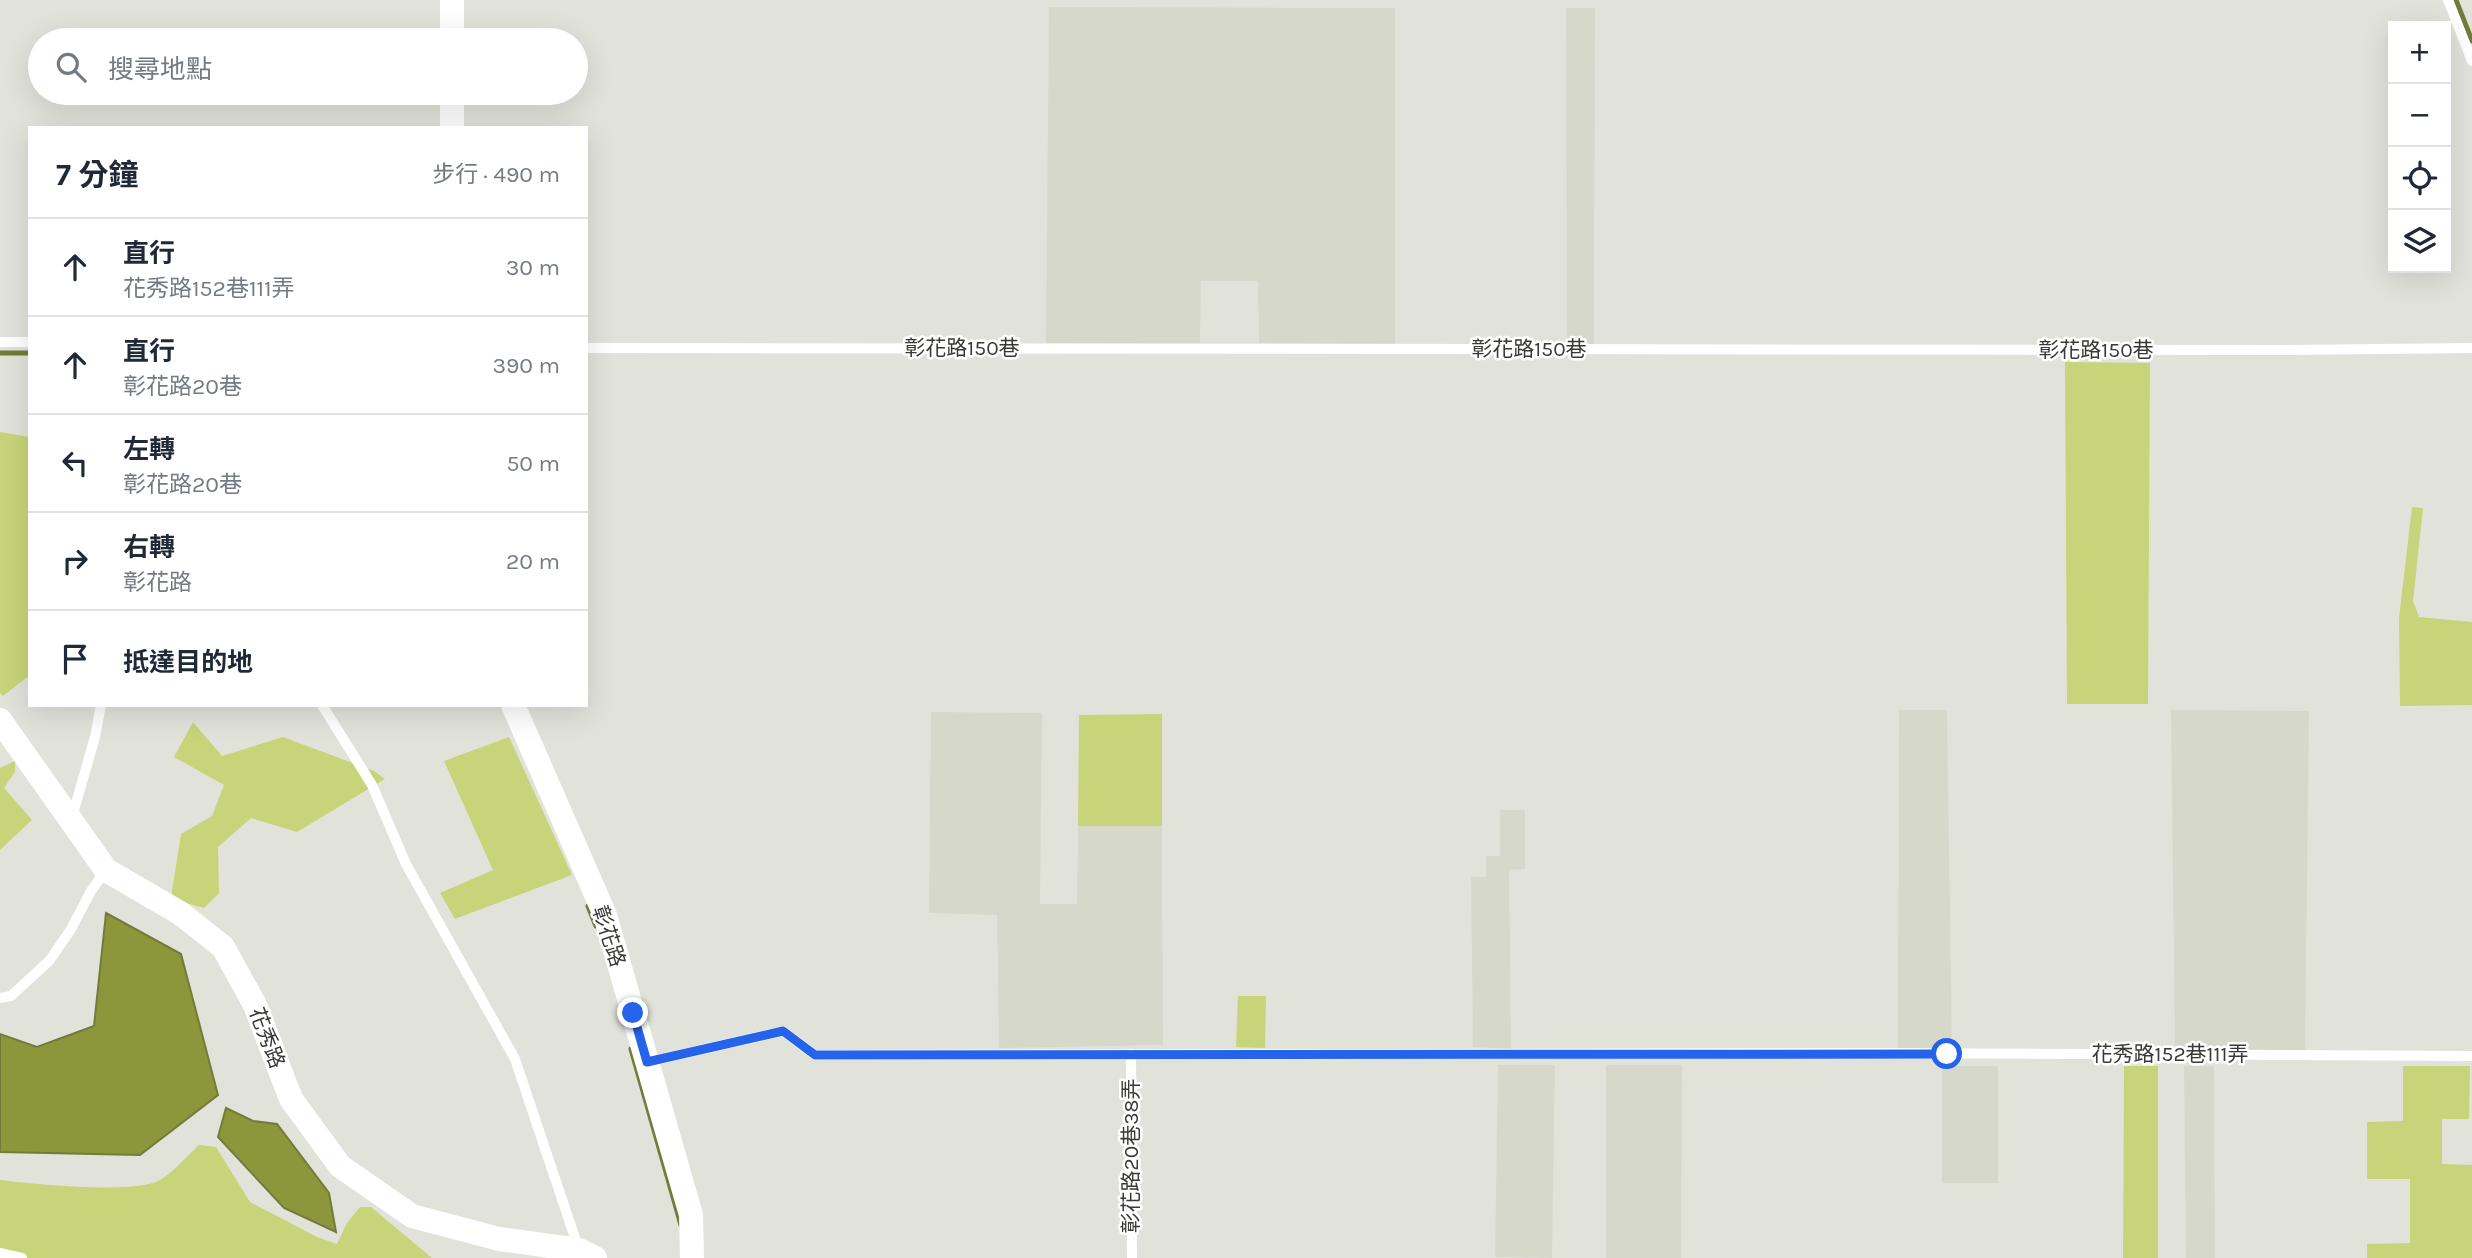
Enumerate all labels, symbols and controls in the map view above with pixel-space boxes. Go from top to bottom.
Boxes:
map controls [2388,21,2451,273]
button: + [2388,21,2451,84]
search box [28,28,588,105]
icon: search [52,48,90,86]
text: 搜尋地點 [108,54,212,85]
button: − [2388,84,2451,147]
button: locate [2388,147,2451,210]
text: 7 分鐘 [56,157,139,193]
text: 步行 · 490 m [432,161,560,188]
button: layers [2388,210,2451,273]
text: 直行 [123,238,175,269]
icon: ahead [56,248,94,286]
text: 30 m [506,254,560,281]
text: 花秀路152巷111弄 [123,275,295,302]
text: 直行 [123,336,175,367]
street label: 彰花路150巷 [904,336,1020,360]
street label: 彰花路150巷 [1471,337,1587,361]
street label: 彰花路150巷 [2038,338,2154,362]
icon: ahead [56,346,94,384]
text: 390 m [492,352,560,379]
text: 彰花路20巷 [123,373,242,400]
text: 左轉 [123,434,175,465]
icon: left [56,444,94,482]
text: 50 m [506,450,560,477]
text: 彰花路20巷 [123,471,242,498]
text: 右轉 [123,532,175,563]
icon: right [56,542,94,580]
text: 20 m [506,548,560,575]
text: 彰花路 [123,569,192,596]
icon: arrive [56,640,94,678]
text: 抵達目的地 [123,647,253,678]
street label: 彰花路 [588,902,630,970]
route end [617,997,648,1028]
street label: 花秀路 [245,1004,289,1072]
route start [1931,1038,1962,1069]
street label: 花秀路152巷111弄 [2092,1042,2248,1066]
street label: 彰花路20巷38弄 [1119,1079,1143,1233]

